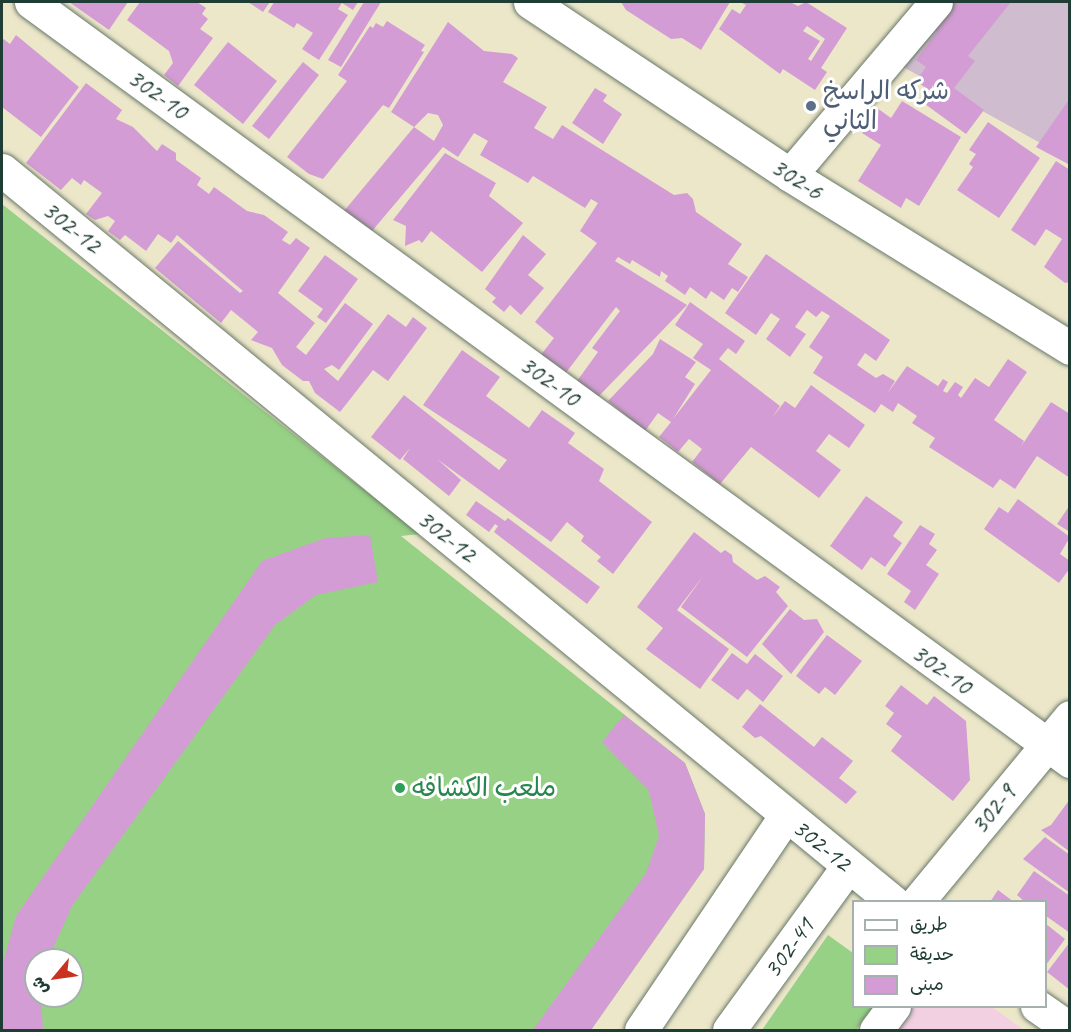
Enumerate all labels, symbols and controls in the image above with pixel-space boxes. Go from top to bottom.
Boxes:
street label: 302-10 [122,62,194,126]
place label: شركه الراسخ الثاني [823,75,949,136]
marker: شركه الراسخ الثاني [804,99,818,113]
street label: 302-6 [765,151,829,207]
street label: 302-12 [36,194,108,260]
street label: 302-10 [514,349,586,413]
street label: 302-12 [411,503,483,569]
street label: 302-10 [906,637,978,701]
place label: ملعب الكشافه [412,772,556,804]
street label: 302-9 [963,778,1023,840]
marker: ملعب الكشافه [393,781,407,795]
street label: 302-12 [786,812,858,878]
legend [852,900,1047,1008]
street label: 302-41 [757,912,821,984]
text: طريق [910,913,948,935]
text: حديقة [910,943,954,965]
north arrow [24,948,84,1008]
text: ش [27,973,53,998]
text: مبنى [910,973,944,995]

